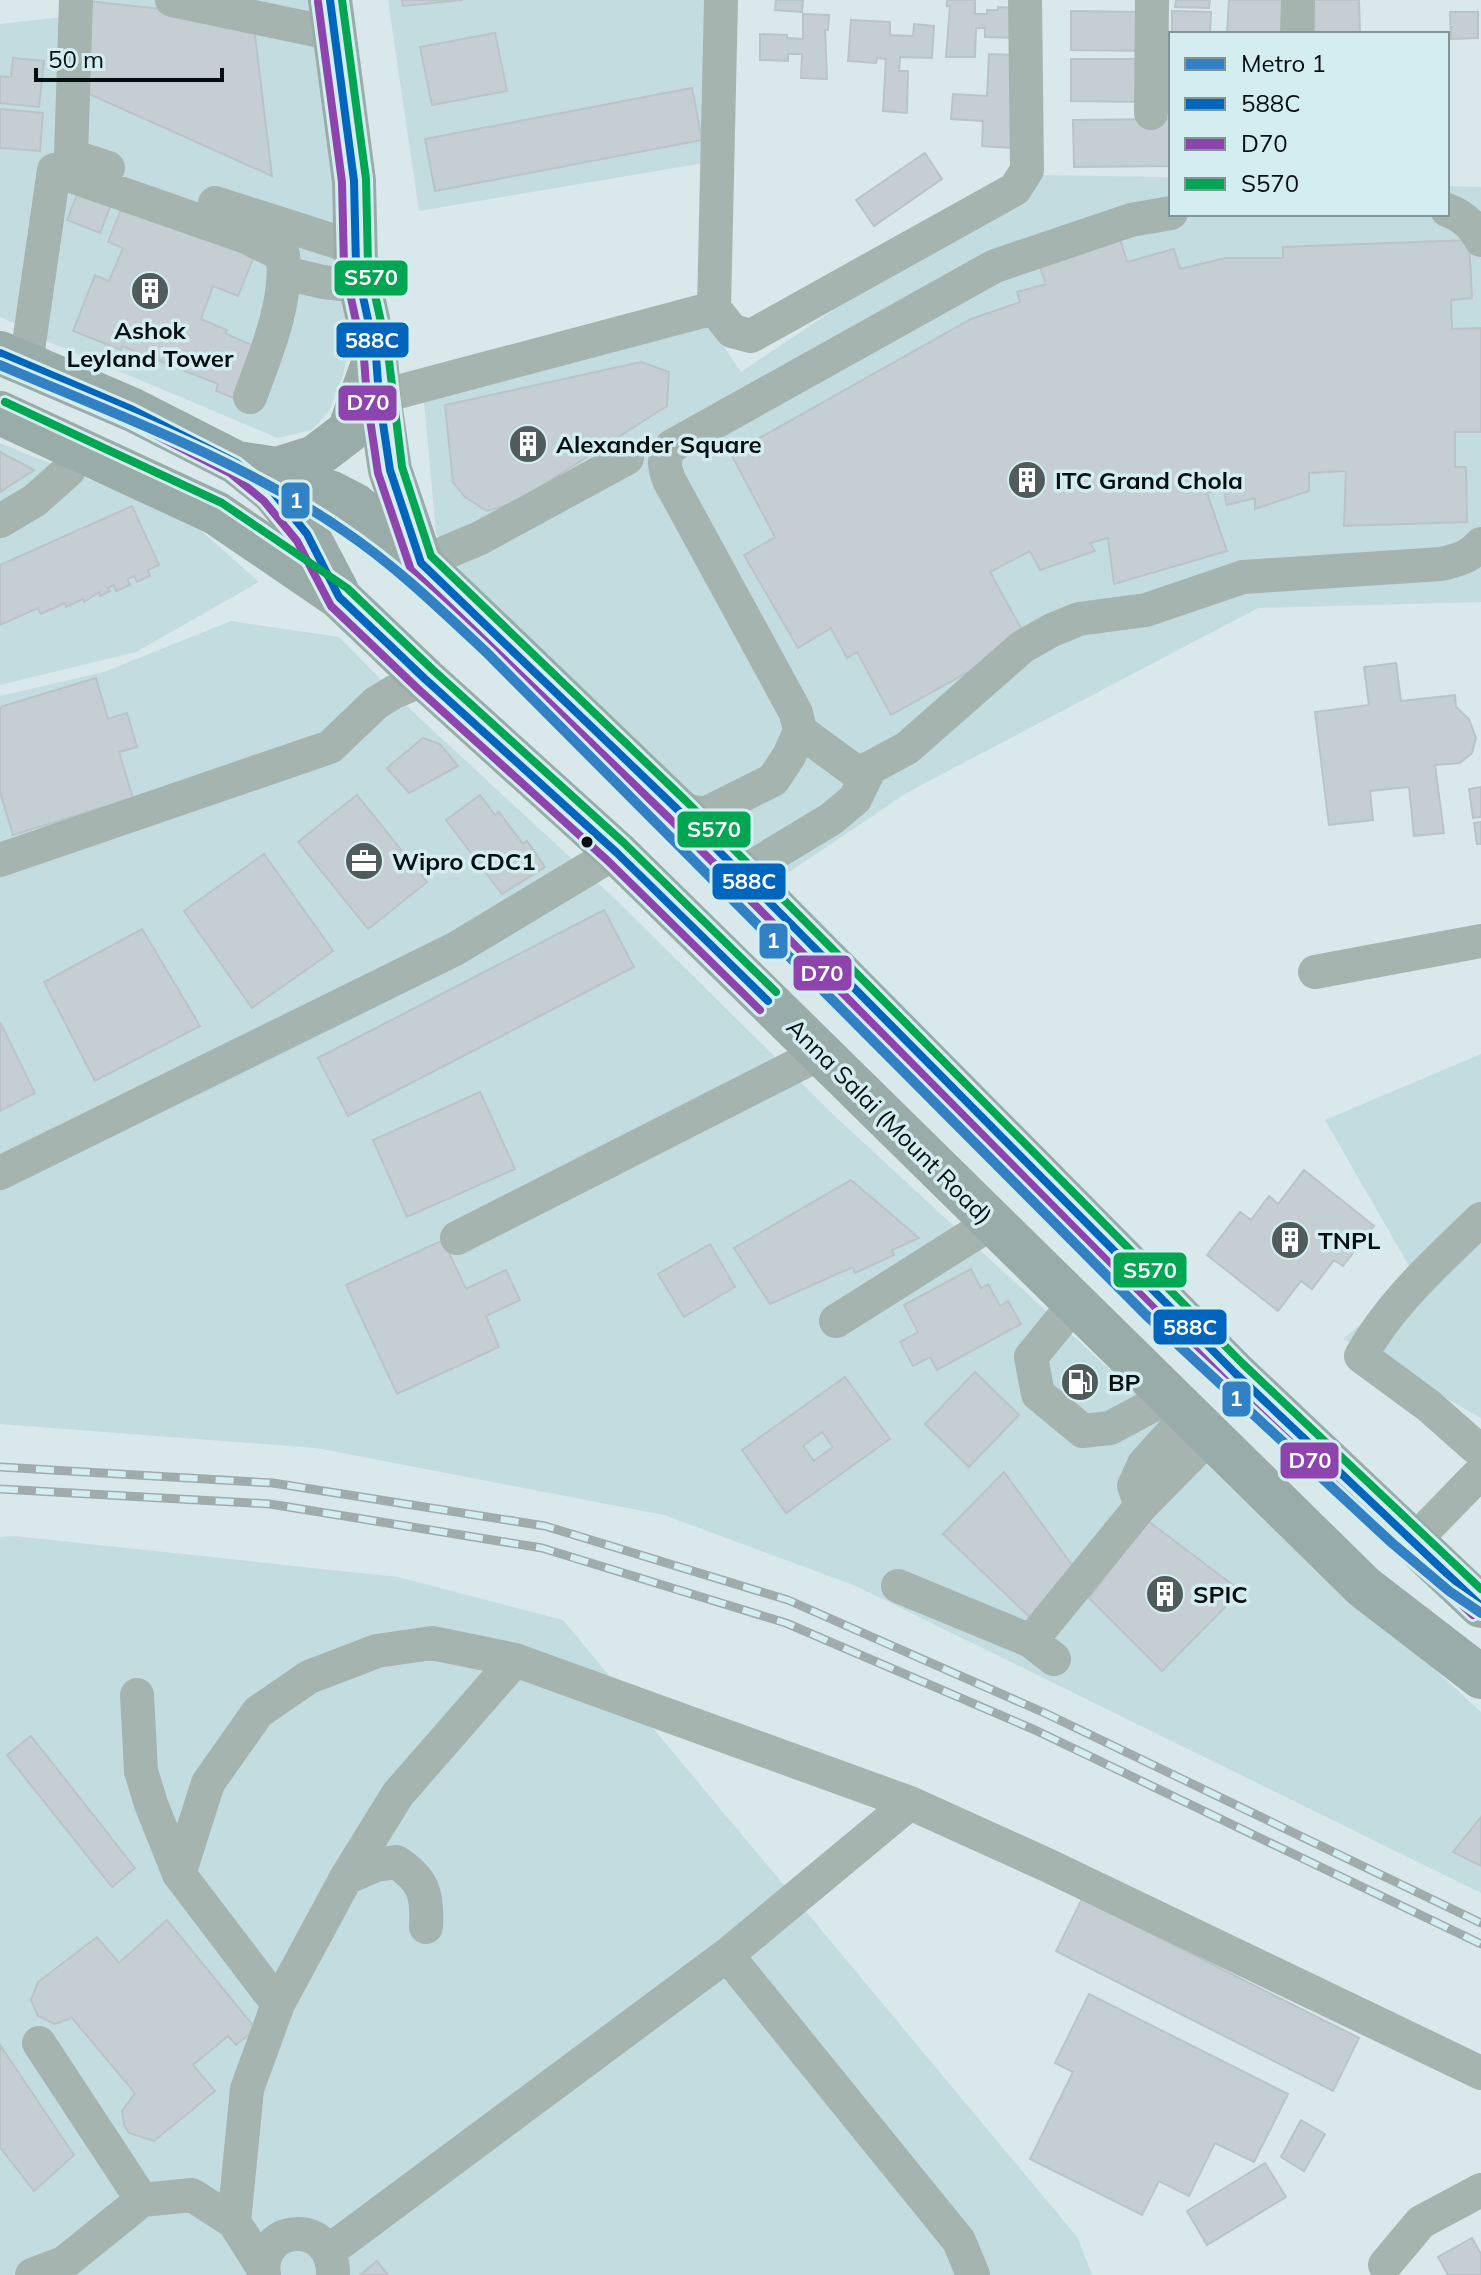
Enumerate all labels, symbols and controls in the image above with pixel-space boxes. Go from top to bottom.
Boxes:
scale bar [36,32,222,82]
legend [1169,32,1449,216]
text: 50 m [48,44,104,74]
text: Metro 1 [1241,48,1326,78]
text: 588C [1241,88,1301,118]
text: D70 [1241,128,1288,158]
text: S570 [1241,168,1299,198]
line badge: S570 [333,259,409,297]
text: S570 [344,263,398,291]
building icon: Ashok Leyland Tower [129,270,171,312]
place label: Ashok Leyland Tower [67,315,234,373]
line badge: 588C [335,321,410,359]
text: 588C [345,326,399,354]
line badge: D70 [337,384,398,422]
text: D70 [346,388,390,416]
building icon: Alexander Square [507,423,549,465]
place label: Alexander Square [556,429,762,459]
building icon: ITC Grand Chola [1006,459,1048,501]
place label: ITC Grand Chola [1055,465,1243,495]
line badge: 1 [280,481,311,520]
text: 1 [289,486,303,514]
line badge: S570 [676,810,752,849]
text: S570 [687,815,741,843]
unlabelled marker [579,834,595,850]
office icon: Wipro CDC1 [343,840,385,882]
place label: Wipro CDC1 [392,846,536,876]
line badge: 588C [711,862,787,901]
text: 588C [722,867,776,895]
line badge: 1 [758,922,789,960]
text: 1 [766,926,780,954]
line badge: D70 [792,954,853,992]
text: D70 [800,959,844,987]
street label: Anna Salai (Mount Road) [781,1012,999,1230]
building icon: TNPL [1269,1219,1311,1261]
place label: TNPL [1318,1225,1380,1255]
line badge: S570 [1112,1251,1188,1289]
text: S570 [1123,1256,1177,1284]
line badge: 588C [1152,1308,1228,1346]
text: 588C [1163,1313,1217,1341]
fuel station icon: BP [1059,1361,1101,1403]
place label: BP [1108,1367,1141,1397]
line badge: 1 [1221,1380,1252,1418]
text: 1 [1229,1384,1243,1412]
line badge: D70 [1279,1441,1340,1480]
text: D70 [1288,1446,1332,1474]
building icon: SPIC [1144,1573,1186,1615]
place label: SPIC [1193,1579,1248,1609]

